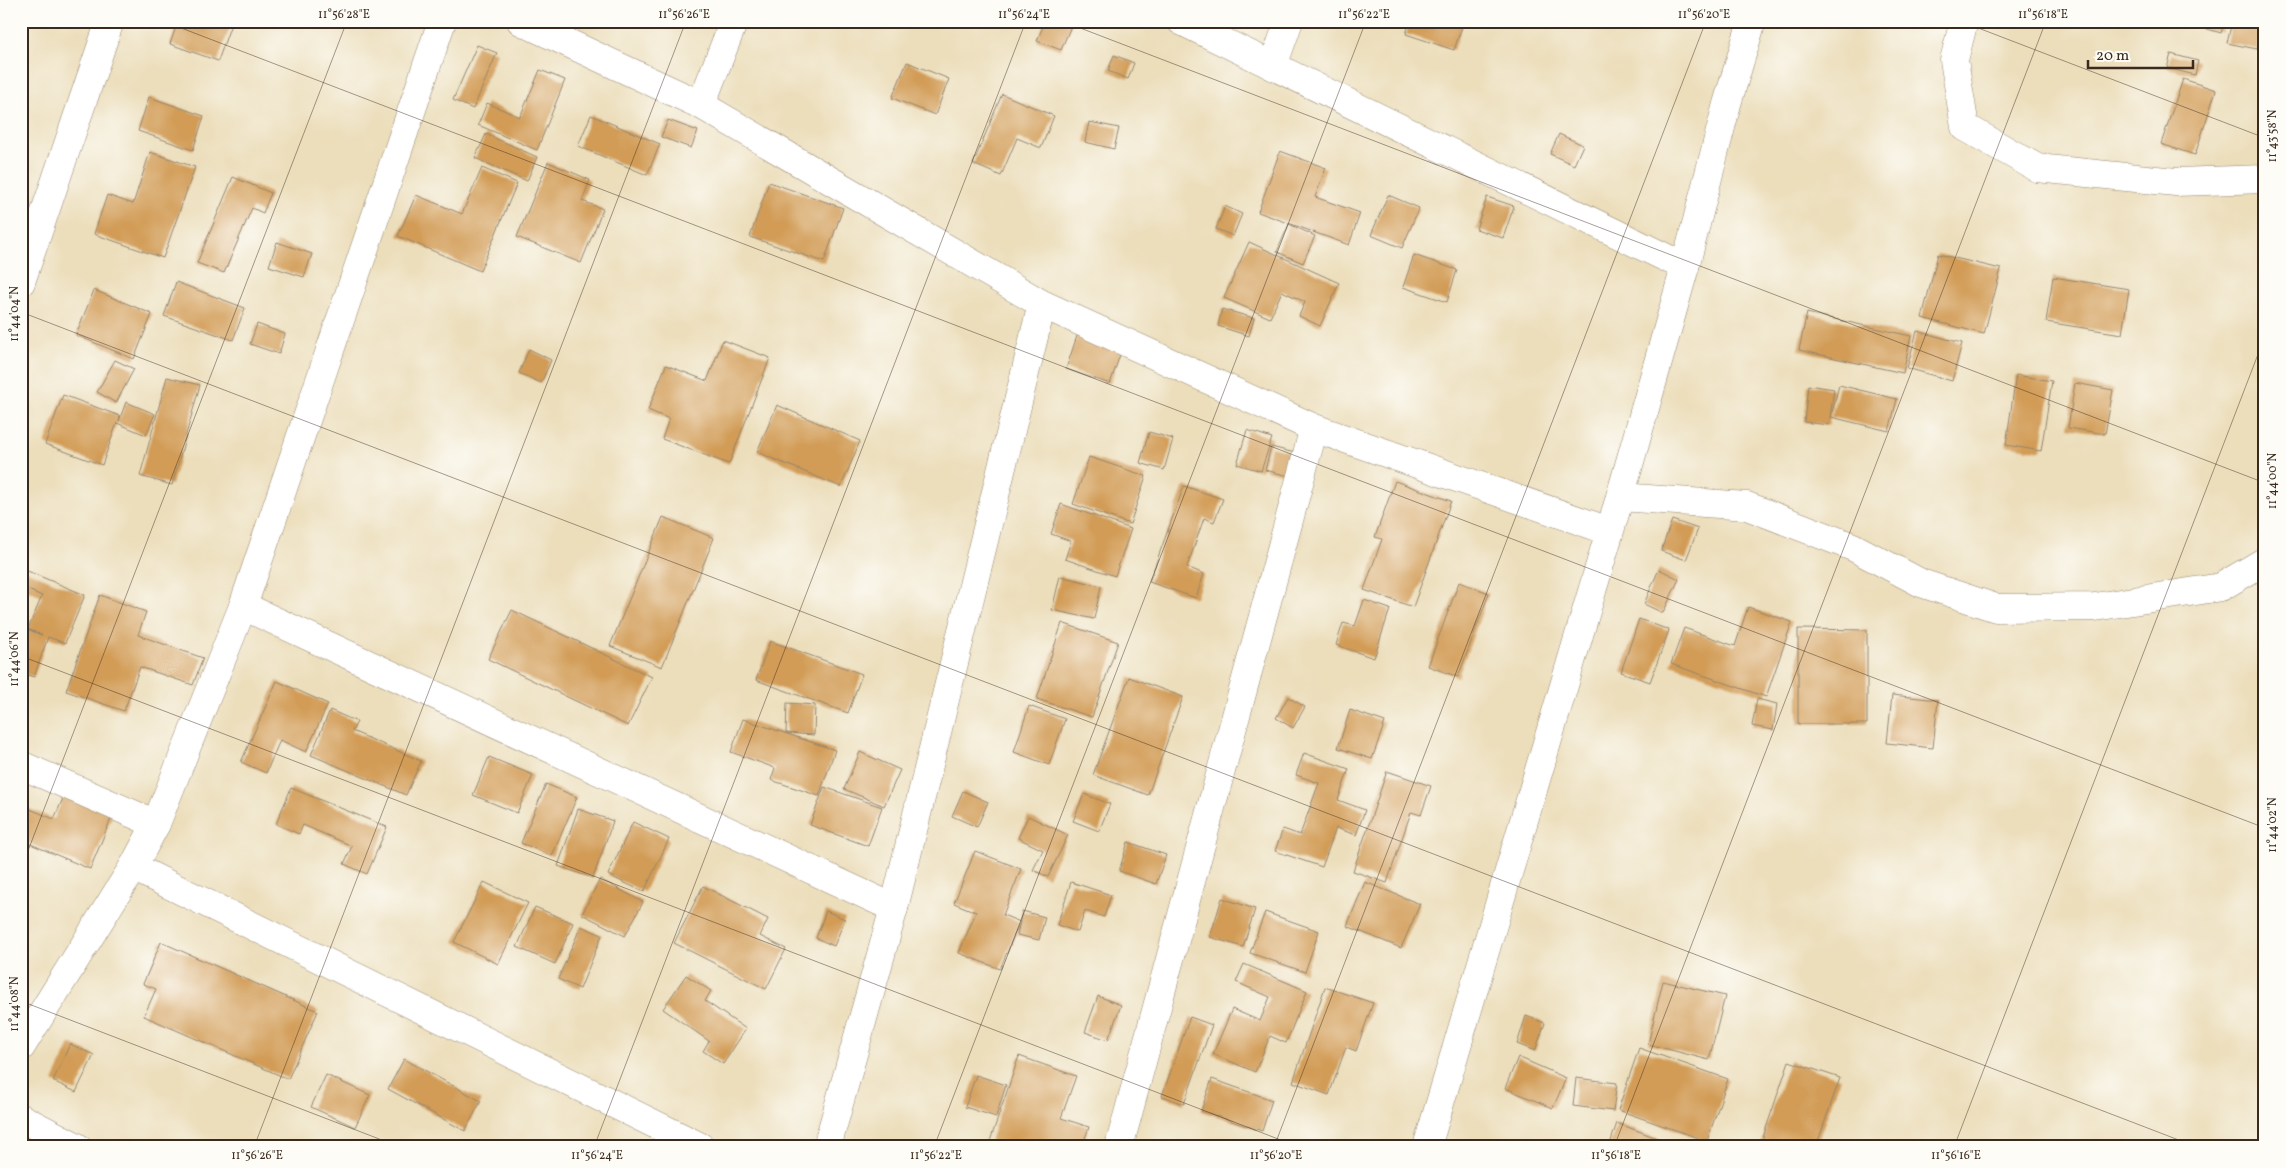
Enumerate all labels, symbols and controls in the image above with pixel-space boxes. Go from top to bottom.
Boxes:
text: 11°56'28"E [318,7,370,23]
text: 11°56'26"E [658,7,710,23]
text: 11°56'24"E [998,7,1050,23]
text: 11°56'22"E [1338,7,1390,23]
text: 11°56'20"E [1678,7,1730,23]
text: 11°56'18"E [2018,7,2068,23]
scale bar [2088,38,2194,70]
text: 20 m [2096,46,2129,67]
text: 11°43'58"N [2265,109,2281,162]
text: 11°44'04"N [7,286,23,342]
text: 11°44'00"N [2265,453,2281,509]
text: 11°44'06"N [7,631,23,687]
text: 11°44'02"N [2265,797,2281,853]
text: 11°44'08"N [7,976,23,1032]
text: 11°56'26"E [231,1148,283,1164]
text: 11°56'24"E [571,1148,623,1164]
text: 11°56'22"E [910,1148,962,1164]
text: 11°56'20"E [1250,1148,1302,1164]
text: 11°56'18"E [1591,1148,1641,1164]
text: 11°56'16"E [1931,1148,1981,1164]

